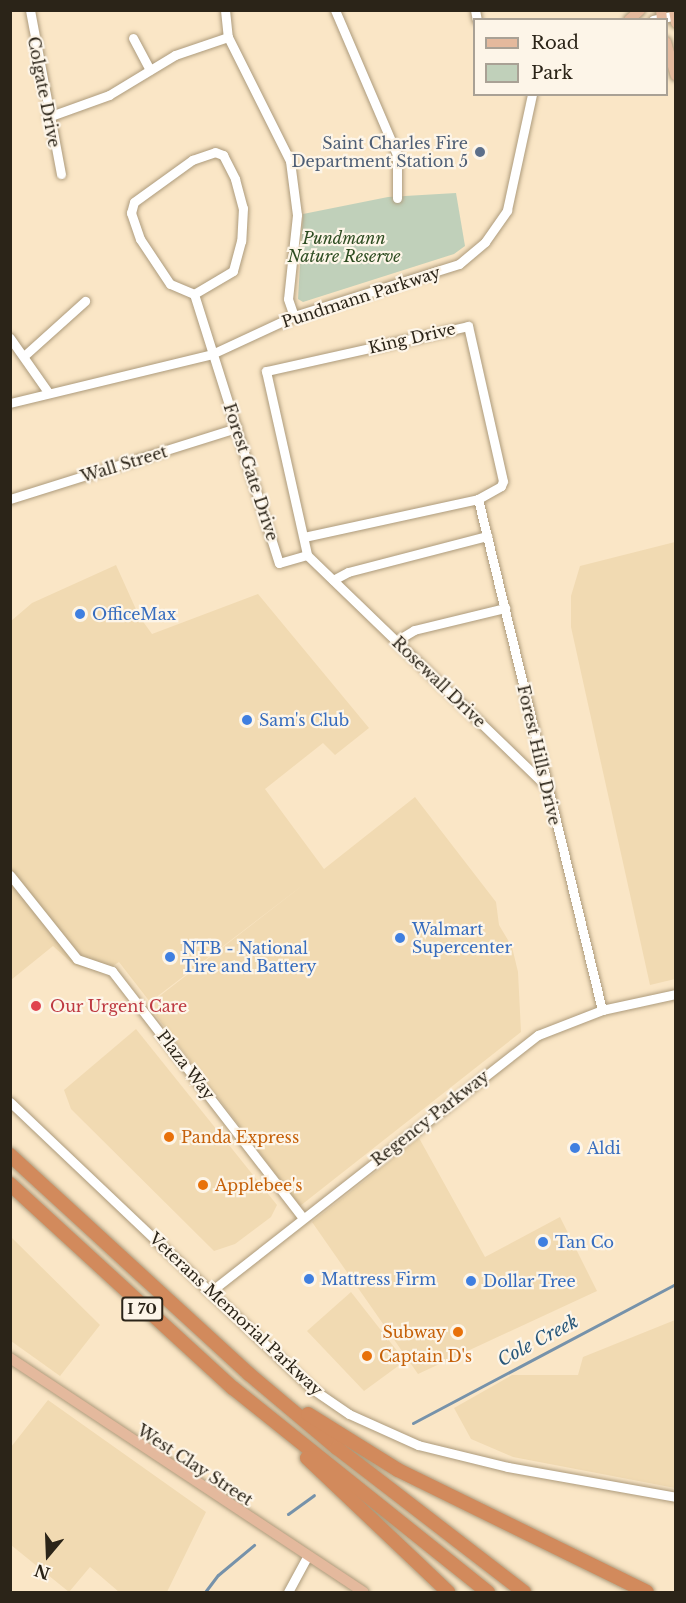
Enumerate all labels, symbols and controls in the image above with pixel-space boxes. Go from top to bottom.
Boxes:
legend [473,18,668,96]
text: Road [531,32,579,54]
street label: Colgate Drive [24,35,64,149]
text: Park [531,62,573,84]
place label: Saint Charles Fire Department Station 5 [291,133,468,171]
marker: Saint Charles Fire Department Station 5 [473,145,487,159]
park label: Pundmann Nature Reserve [288,228,400,266]
street label: Pundmann Parkway [279,262,443,332]
street label: King Drive [367,319,457,357]
street label: Forest Gate Drive [220,401,282,543]
street label: Wall Street [78,442,170,486]
place label: OfficeMax [92,604,176,624]
marker: OfficeMax [73,607,87,621]
street label: Rosewall Drive [388,633,490,731]
street label: Forest Hills Drive [514,683,564,827]
place label: Sam's Club [259,710,349,730]
marker: Sam's Club [240,713,254,727]
place label: Walmart Supercenter [412,919,512,957]
marker: Walmart Supercenter [393,931,407,945]
place label: NTB - National Tire and Battery [182,938,317,976]
marker: NTB - National Tire and Battery [163,950,177,964]
place label: Our Urgent Care [50,996,188,1016]
marker: Our Urgent Care [27,997,45,1015]
street label: Plaza Way [153,1026,219,1104]
street label: Regency Parkway [367,1066,493,1170]
place label: Panda Express [181,1127,299,1147]
marker: Panda Express [162,1130,176,1144]
place label: Aldi [587,1138,621,1158]
marker: Aldi [568,1141,582,1155]
place label: Applebee's [215,1175,303,1195]
marker: Applebee's [196,1178,210,1192]
street label: Veterans Memorial Parkway [145,1229,327,1399]
place label: Tan Co [555,1232,614,1252]
marker: Tan Co [536,1235,550,1249]
place label: Mattress Firm [321,1269,436,1289]
place label: Dollar Tree [483,1271,577,1291]
marker: Mattress Firm [302,1272,316,1286]
marker: Dollar Tree [464,1274,478,1288]
road number: I 70 [121,1297,163,1321]
water label: Cole Creek [494,1311,582,1371]
place label: Subway [383,1322,446,1342]
marker: Subway [451,1325,465,1339]
place label: Captain D's [379,1346,472,1366]
marker: Captain D's [360,1349,374,1363]
street label: West Clay Street [134,1420,256,1510]
north arrow [18,1525,78,1585]
text: N [32,1560,53,1584]

